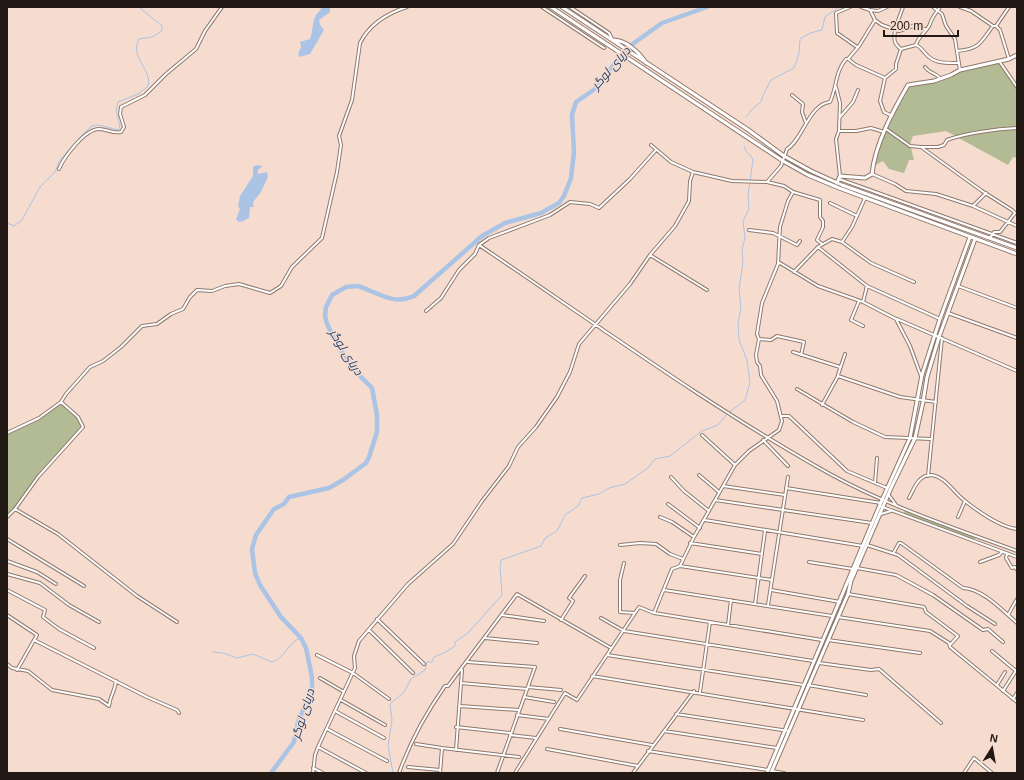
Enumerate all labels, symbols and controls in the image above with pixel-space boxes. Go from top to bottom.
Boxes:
scale bar [884,12,958,38]
text: 200 m [890,19,923,33]
water label: دریای لوگر [587,43,634,94]
water label: دریای لوگر [325,325,366,379]
water label: دریای لوگر [288,686,318,743]
north arrow [972,728,1012,768]
text: N [989,732,999,745]

